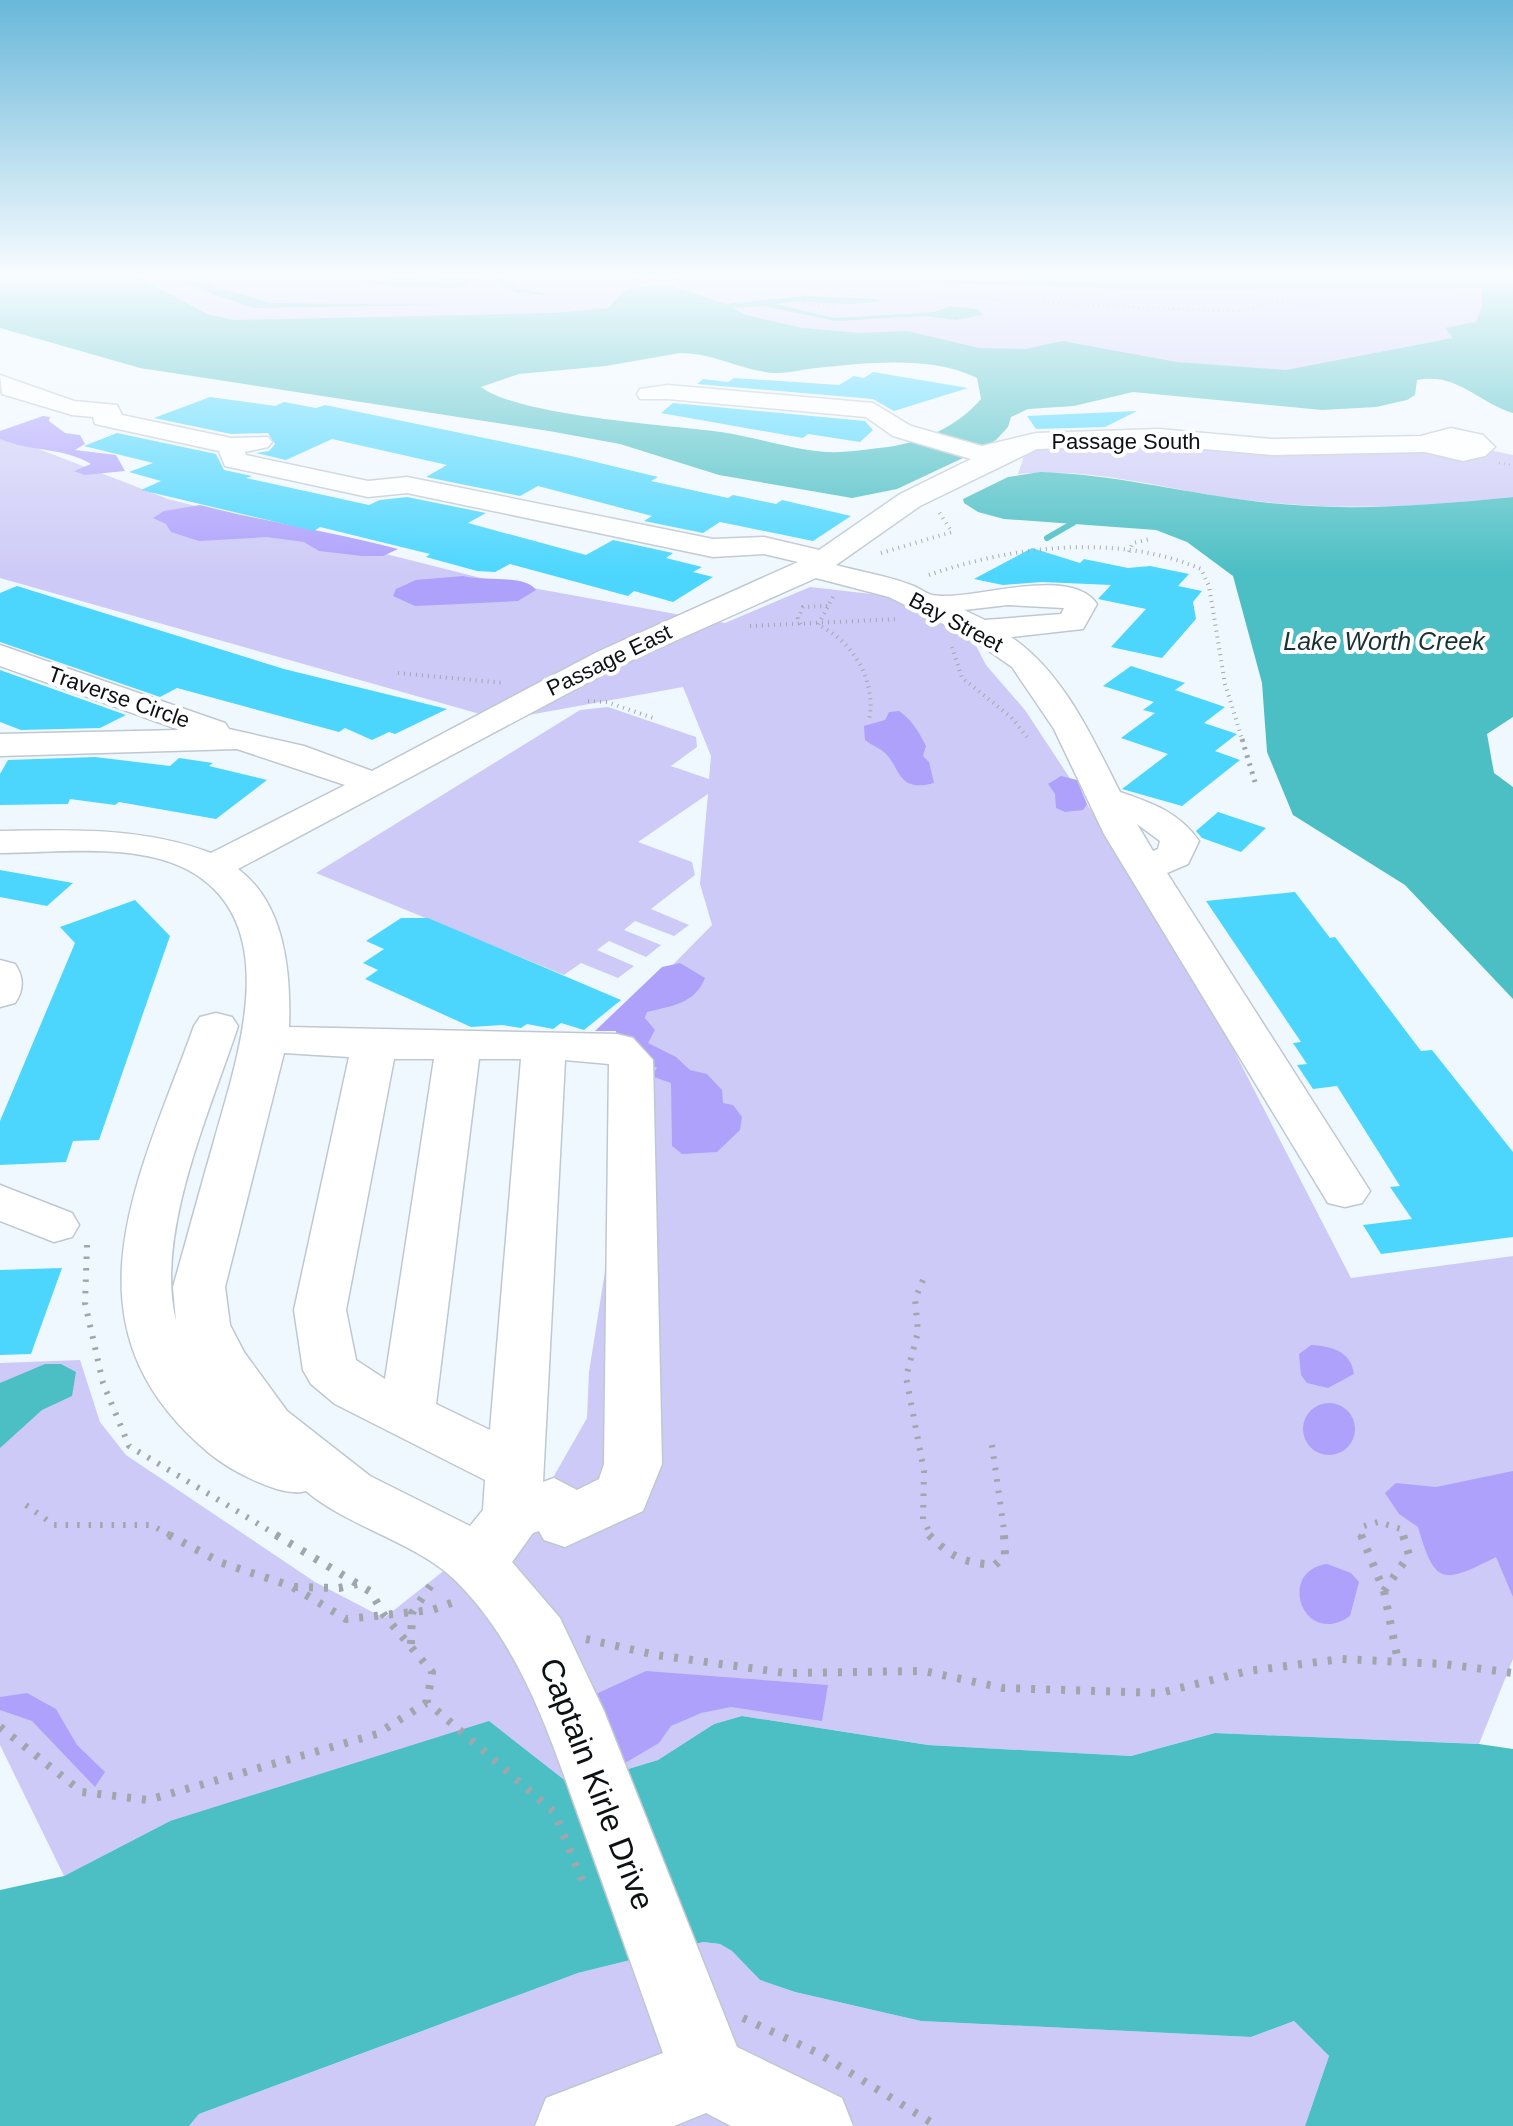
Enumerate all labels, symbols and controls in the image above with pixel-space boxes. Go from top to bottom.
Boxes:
street label: Passage South [1051,429,1201,454]
street label: Bay Street [905,587,1007,657]
street label: Passage East [543,619,675,701]
water label: Lake Worth Creek [1283,627,1486,655]
street label: Traverse Circle [45,661,193,733]
street label: Captain Kirle Drive [532,1653,662,1915]

